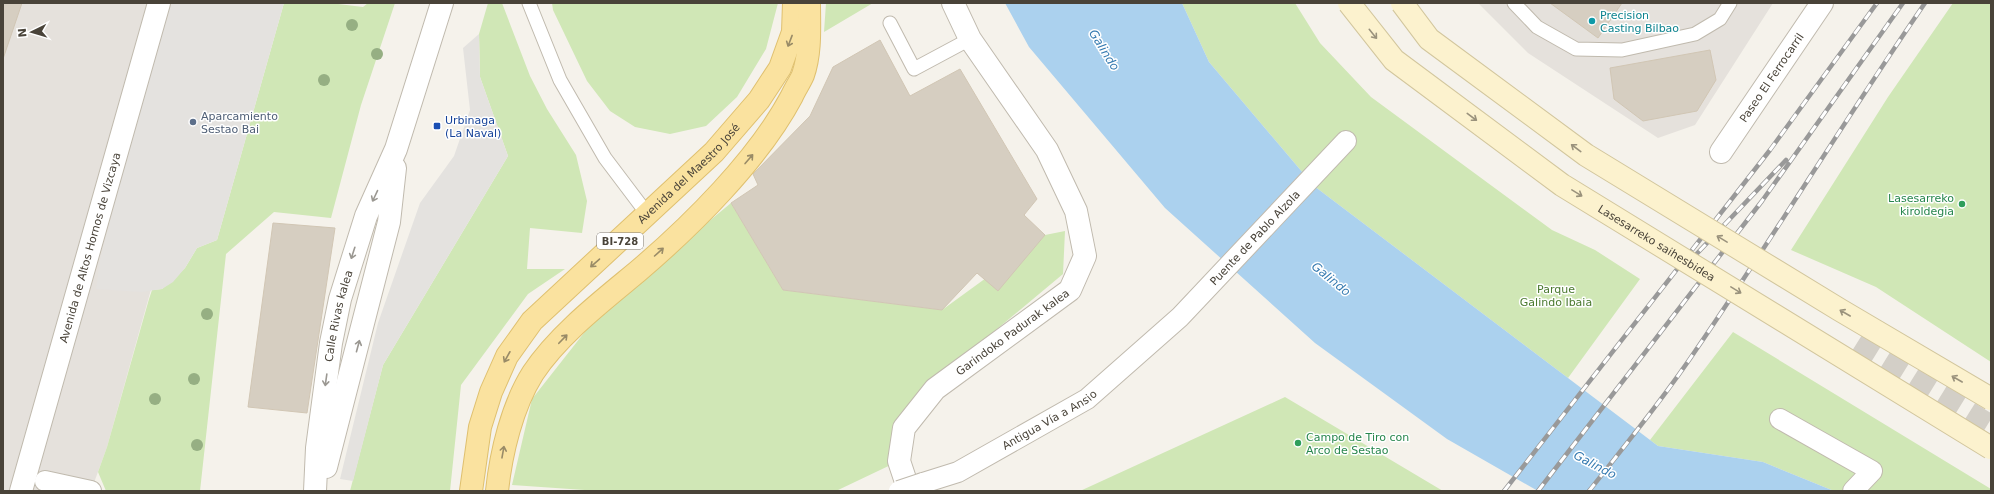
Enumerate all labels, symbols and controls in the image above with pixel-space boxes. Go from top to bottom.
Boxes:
place label: Precision Casting Bilbao [1600,9,1679,35]
north arrow [12,12,52,52]
marker: Precision Casting Bilbao [1587,16,1597,26]
water label: Galindo [1086,27,1122,73]
text: N [16,28,29,38]
one-way arrow [1369,28,1377,39]
street label: Paseo El Ferrocarril [1737,30,1806,125]
one-way arrow [785,35,793,47]
place label: Aparcamiento Sestao Bai [201,110,278,136]
one-way arrow [1466,113,1477,121]
place label: Urbinaga (La Naval) [445,114,501,140]
marker: Aparcamiento Sestao Bai [188,117,198,127]
street label: Avenida del Maestro José [635,120,743,226]
marker: Urbinaga (La Naval) [432,121,442,131]
one-way arrow [1571,144,1582,152]
street label: Avenida de Altos Hornos de Vizcaya [57,151,123,344]
one-way arrow [744,154,754,164]
street label: Puente de Pablo Alzola [1207,188,1303,288]
one-way arrow [371,189,378,201]
one-way arrow [1571,190,1583,198]
place label: Lasesarreko kiroldegia [1888,192,1954,218]
marker: Lasesarreko kiroldegia [1957,199,1967,209]
street label: Lasesarreko saihesbidea [1596,202,1718,284]
road number: BI-728 [597,233,643,249]
one-way arrow [1716,234,1728,242]
one-way arrow [349,247,356,260]
one-way arrow [654,248,664,257]
one-way arrow [590,258,600,267]
water label: Galindo [1309,259,1353,299]
street label: Calle Rivas kalea [322,269,355,362]
park label: Parque Galindo Ibaia [1520,283,1592,309]
street label: Garindoko Padurak kalea [953,286,1072,378]
one-way arrow [1730,287,1742,295]
one-way arrow [1839,309,1851,317]
one-way arrow [558,334,567,344]
one-way arrow [355,340,362,353]
one-way arrow [502,351,510,363]
one-way arrow [322,373,330,386]
one-way arrow [1951,375,1963,383]
street label: Antigua Vía a Ansio [1000,387,1100,452]
place label: Campo de Tiro con Arco de Sestao [1306,431,1409,457]
marker: Campo de Tiro con Arco de Sestao [1293,438,1303,448]
one-way arrow [499,446,507,459]
water label: Galindo [1571,448,1619,482]

